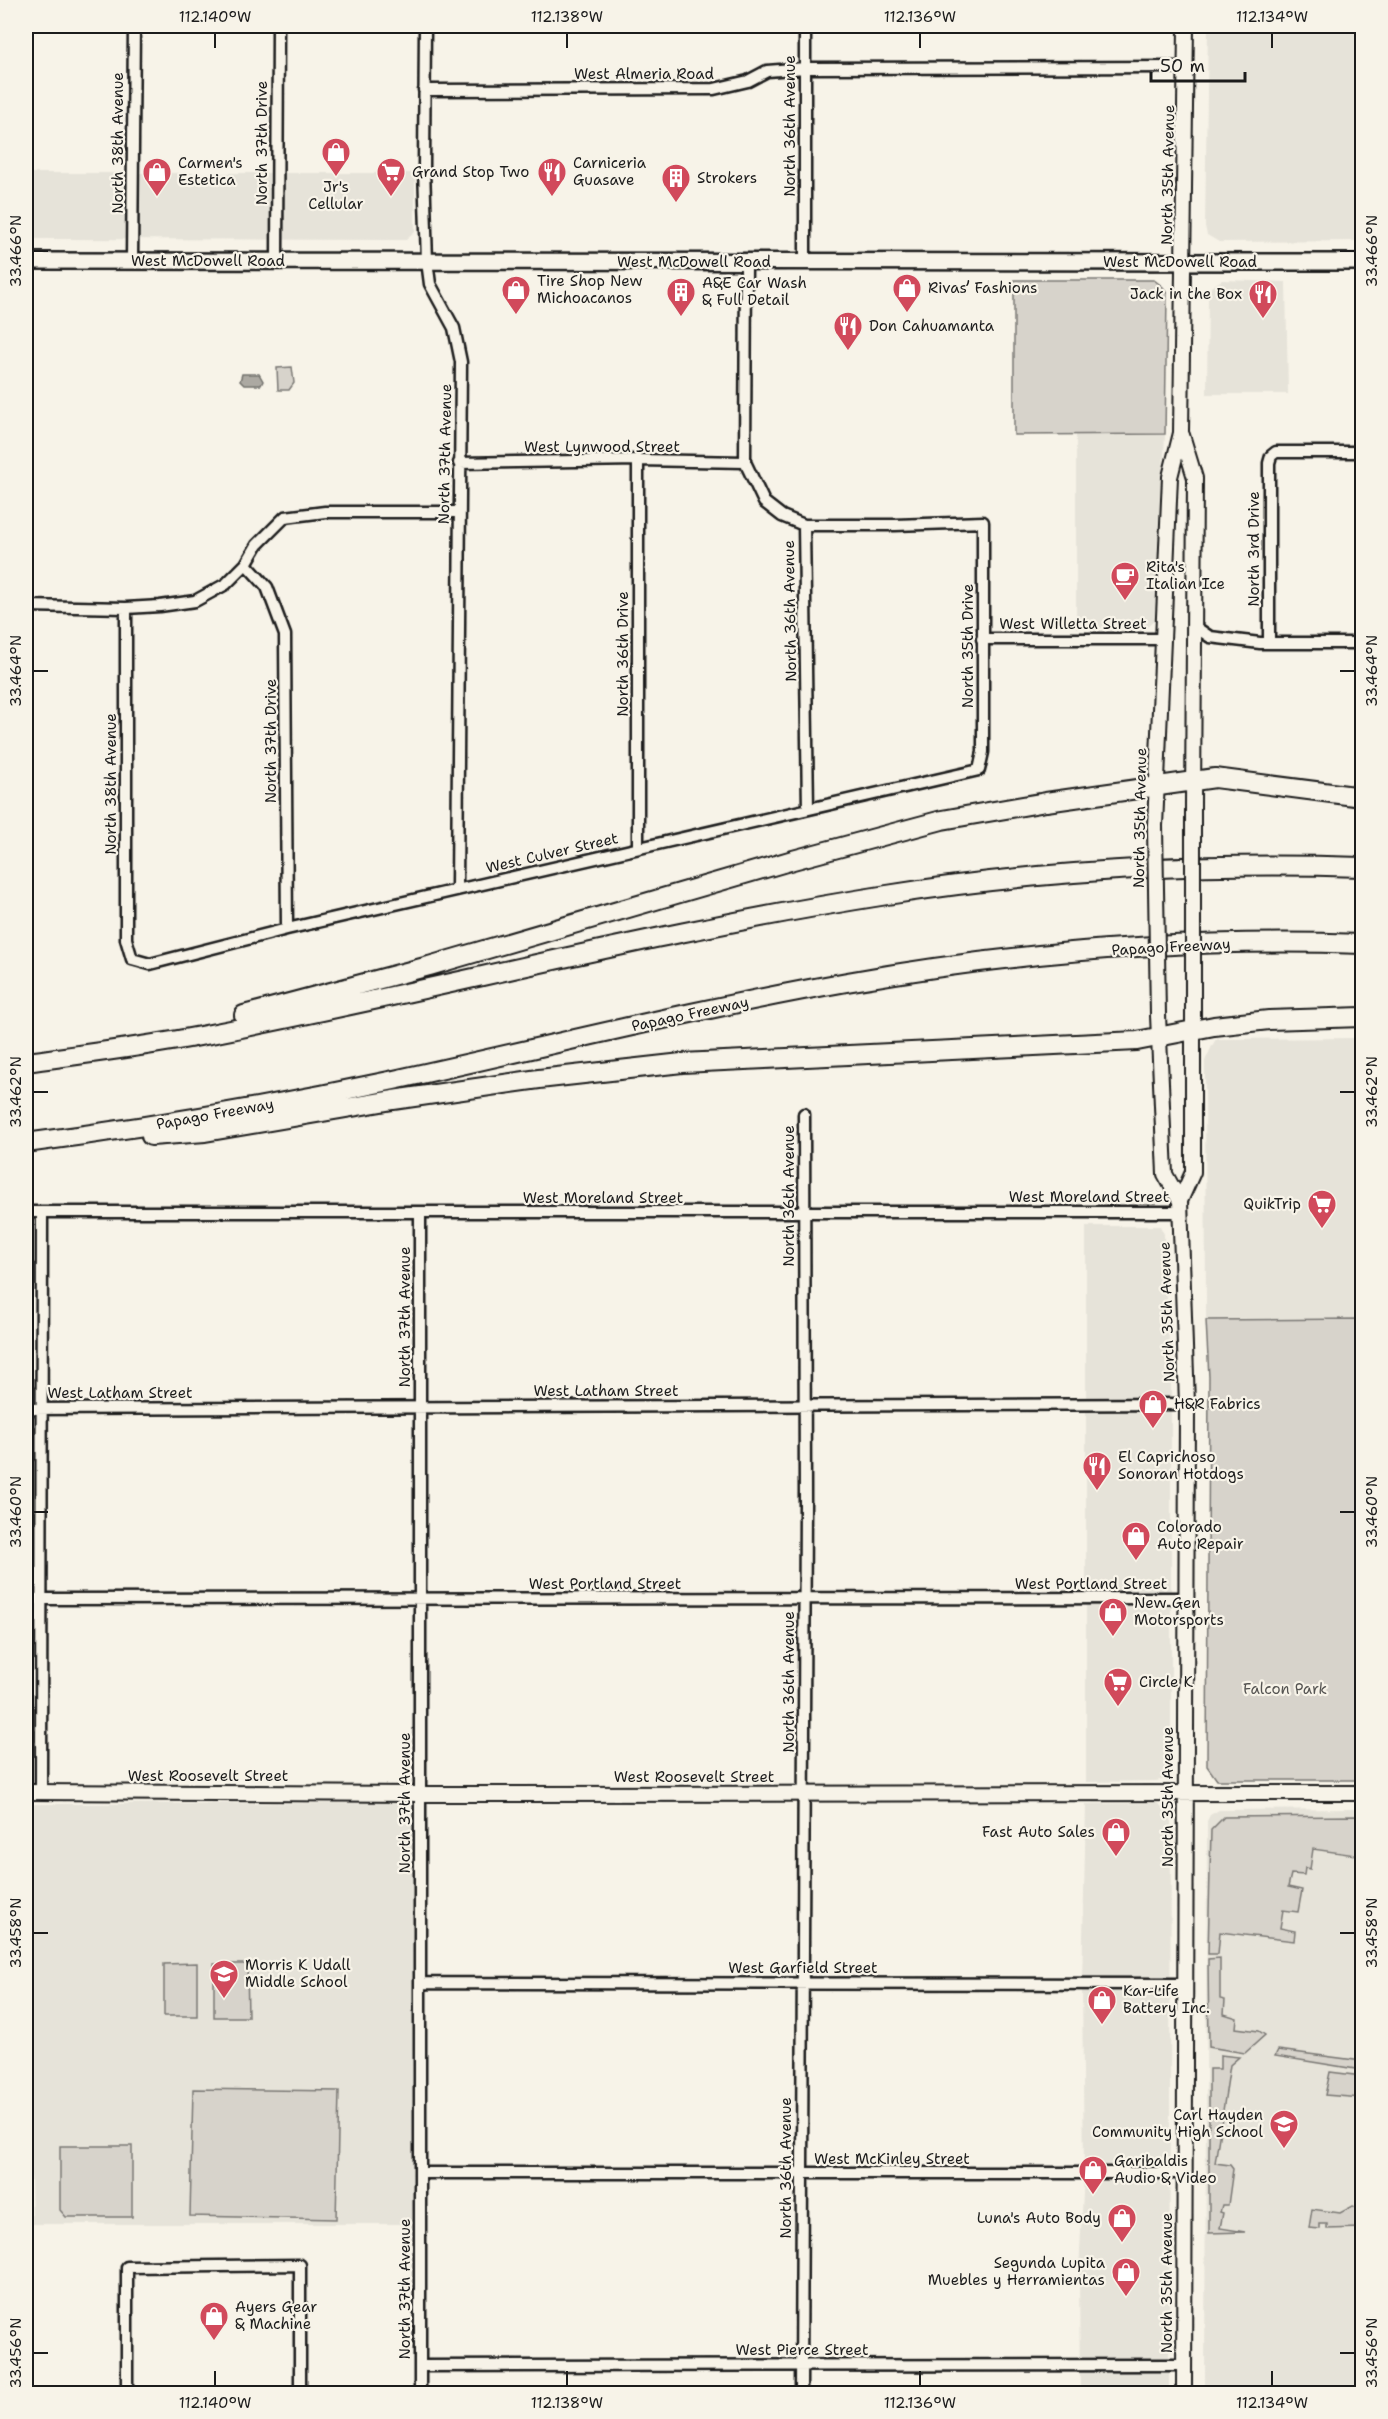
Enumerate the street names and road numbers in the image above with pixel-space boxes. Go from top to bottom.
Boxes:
street label: North 36th Avenue [780,55,800,197]
street label: West Almeria Road [574,64,715,84]
street label: North 38th Avenue [108,72,128,214]
street label: North 37th Drive [252,81,272,205]
street label: North 35th Avenue [1157,105,1179,245]
street label: West McDowell Road [131,251,286,271]
street label: West McDowell Road [617,252,772,272]
street label: West McDowell Road [1103,252,1258,272]
street label: North 37th Avenue [434,383,456,525]
street label: West Lynwood Street [524,437,680,457]
street label: North 3rd Drive [1244,491,1264,607]
street label: North 36th Avenue [779,540,801,682]
street label: North 35th Drive [958,584,978,708]
street label: North 36th Drive [613,591,633,717]
street label: West Willetta Street [999,614,1147,634]
street label: North 37th Drive [261,679,281,803]
street label: North 38th Avenue [101,713,121,855]
street label: North 35th Avenue [1129,748,1151,888]
street label: West Culver Street [484,828,620,878]
street label: Papago Freeway [1111,934,1231,960]
street label: Papago Freeway [630,992,750,1036]
street label: Papago Freeway [155,1094,275,1134]
street label: North 36th Avenue [779,1125,799,1267]
street label: West Moreland Street [1009,1187,1169,1207]
street label: West Moreland Street [523,1188,683,1208]
street label: North 35th Avenue [1155,1241,1179,1383]
street label: North 37th Avenue [395,1247,415,1387]
street label: West Latham Street [533,1381,679,1401]
street label: West Latham Street [47,1383,193,1403]
street label: West Portland Street [529,1574,681,1594]
street label: West Portland Street [1015,1574,1167,1594]
street label: North 36th Avenue [779,1611,799,1753]
street label: North 35th Avenue [1158,1727,1178,1867]
street label: North 37th Avenue [395,1733,415,1873]
street label: West Roosevelt Street [128,1766,288,1786]
street label: West Roosevelt Street [614,1767,774,1787]
street label: West Garfield Street [728,1958,878,1978]
street label: North 36th Avenue [776,2097,796,2239]
street label: West McKinley Street [814,2149,970,2169]
street label: North 35th Avenue [1157,2213,1177,2353]
street label: North 37th Avenue [395,2219,415,2359]
street label: West Pierce Street [736,2340,869,2360]

